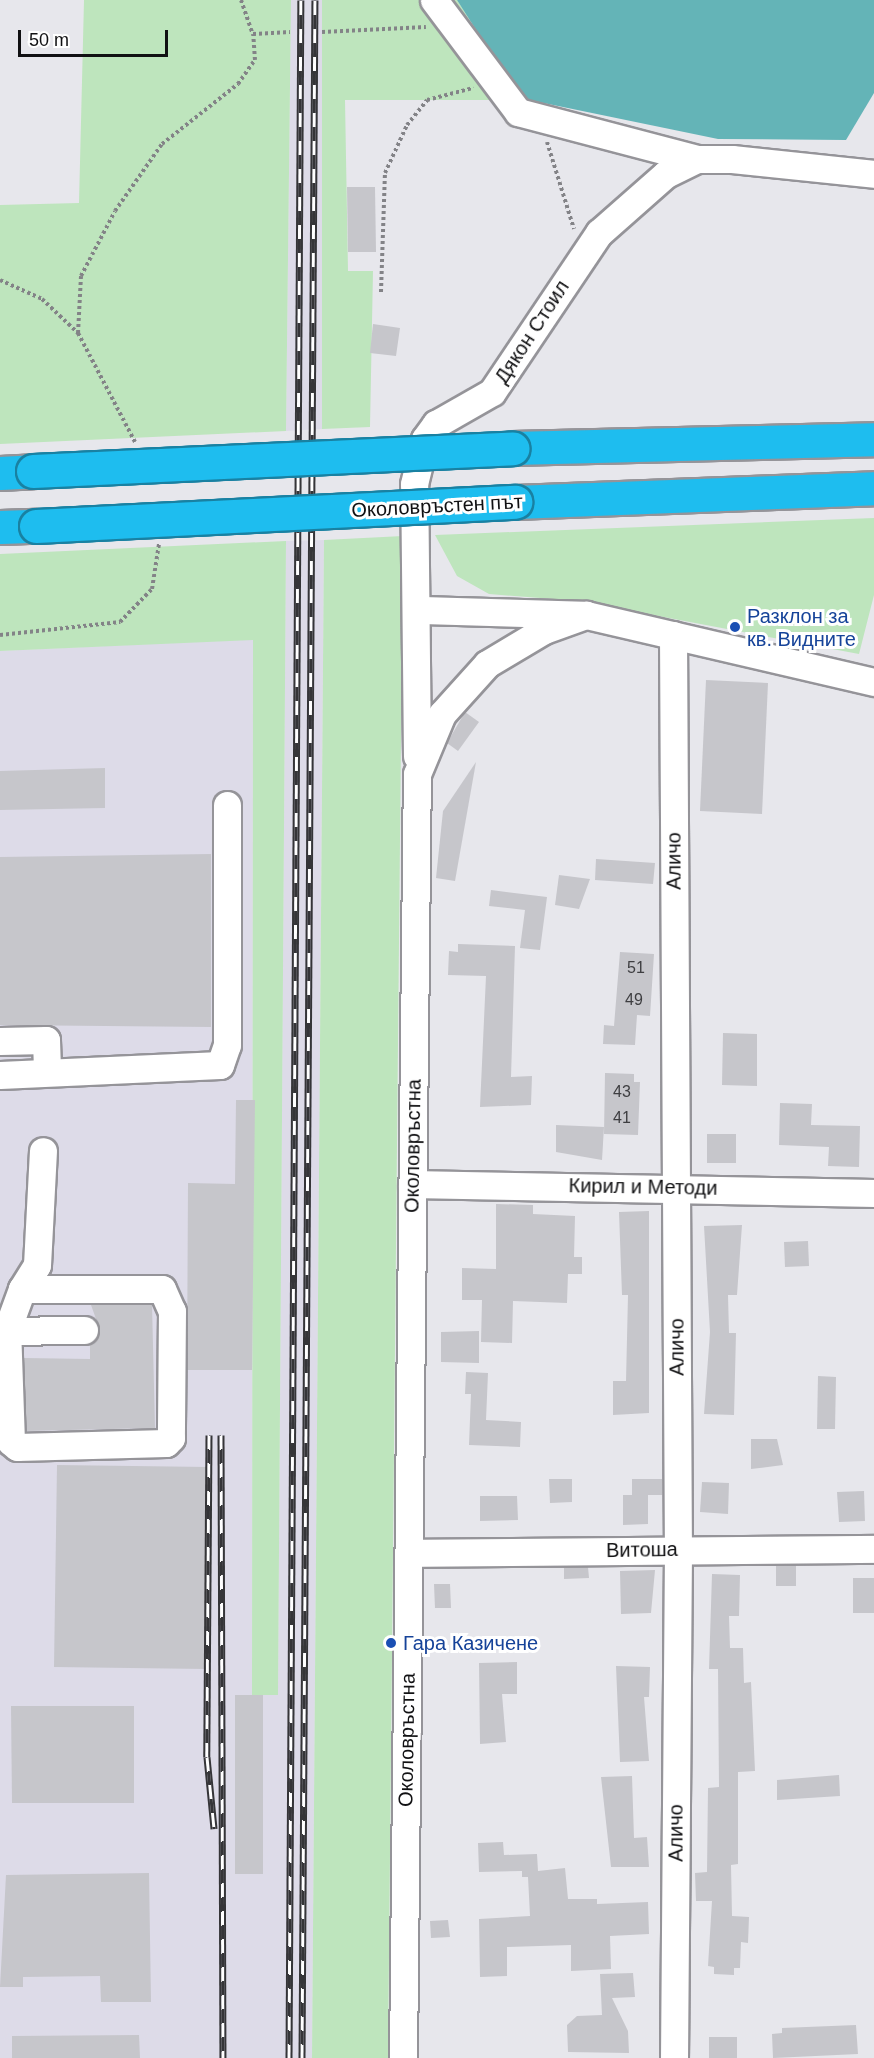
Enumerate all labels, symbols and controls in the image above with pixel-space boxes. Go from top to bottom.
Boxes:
scale bar [21,18,171,56]
text: 50 m [29,30,69,50]
street label: Дякон Стоил [490,276,574,388]
street label: Околовръстен път [351,490,523,522]
place label: Разклон за кв. Видните [747,604,856,651]
marker: Разклон за кв. Видните [728,620,742,634]
street label: Аличо [662,832,686,890]
house number: 51 [627,958,645,978]
house number: 49 [625,990,643,1010]
street label: Околовръстна [400,1079,426,1213]
house number: 43 [613,1082,631,1102]
house number: 41 [613,1108,631,1128]
street label: Кирил и Методи [568,1174,718,1200]
street label: Аличо [665,1318,689,1376]
street label: Витоша [606,1537,678,1563]
place label: Гара Казичене [403,1631,538,1655]
marker: Гара Казичене [384,1636,398,1650]
street label: Околовръстна [394,1673,420,1807]
street label: Аличо [664,1804,688,1862]

